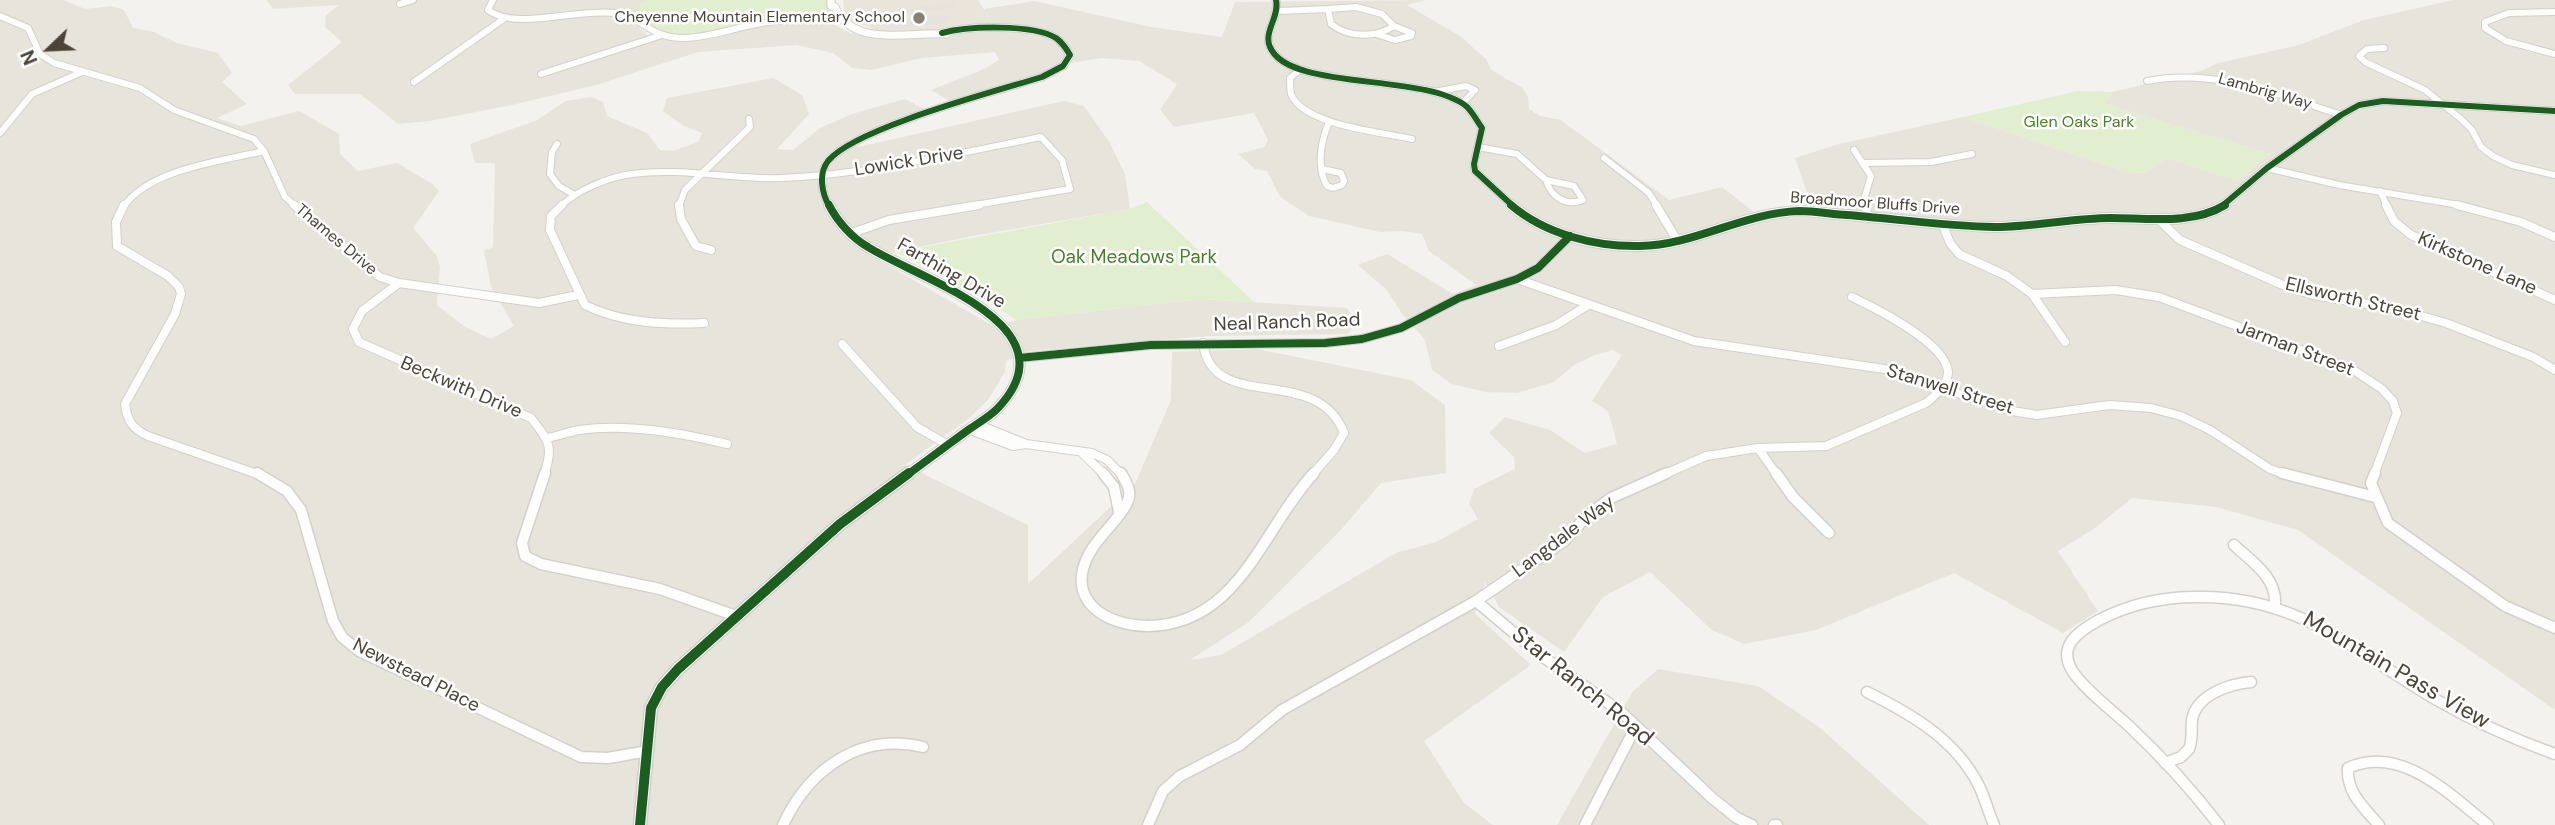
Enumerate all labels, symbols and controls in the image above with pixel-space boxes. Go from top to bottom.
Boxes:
place label: Cheyenne Mountain Elementary School [615,8,905,28]
marker: Cheyenne Mountain Elementary School [911,10,927,26]
north arrow [14,14,84,84]
text: N [15,46,43,69]
street label: Lambrig Way [2216,69,2314,115]
park label: Glen Oaks Park [2024,113,2134,133]
street label: Lowick Drive [853,142,965,182]
street label: Broadmoor Bluffs Drive [1790,188,1960,220]
street label: Thames Drive [291,200,381,280]
street label: Kirkstone Lane [2414,228,2540,300]
street label: Farthing Drive [893,234,1009,314]
park label: Oak Meadows Park [1051,247,1217,269]
street label: Ellsworth Street [2283,273,2423,327]
street label: Neal Ranch Road [1213,309,1361,337]
street label: Jarman Street [2233,316,2357,382]
street label: Beckwith Drive [397,352,525,424]
street label: Stanwell Street [1884,360,2016,420]
street label: Langdale Way [1508,491,1620,583]
street label: Mountain Pass View [2298,606,2494,736]
street label: Star Ranch Road [1505,621,1659,753]
street label: Newstead Place [349,634,483,718]

